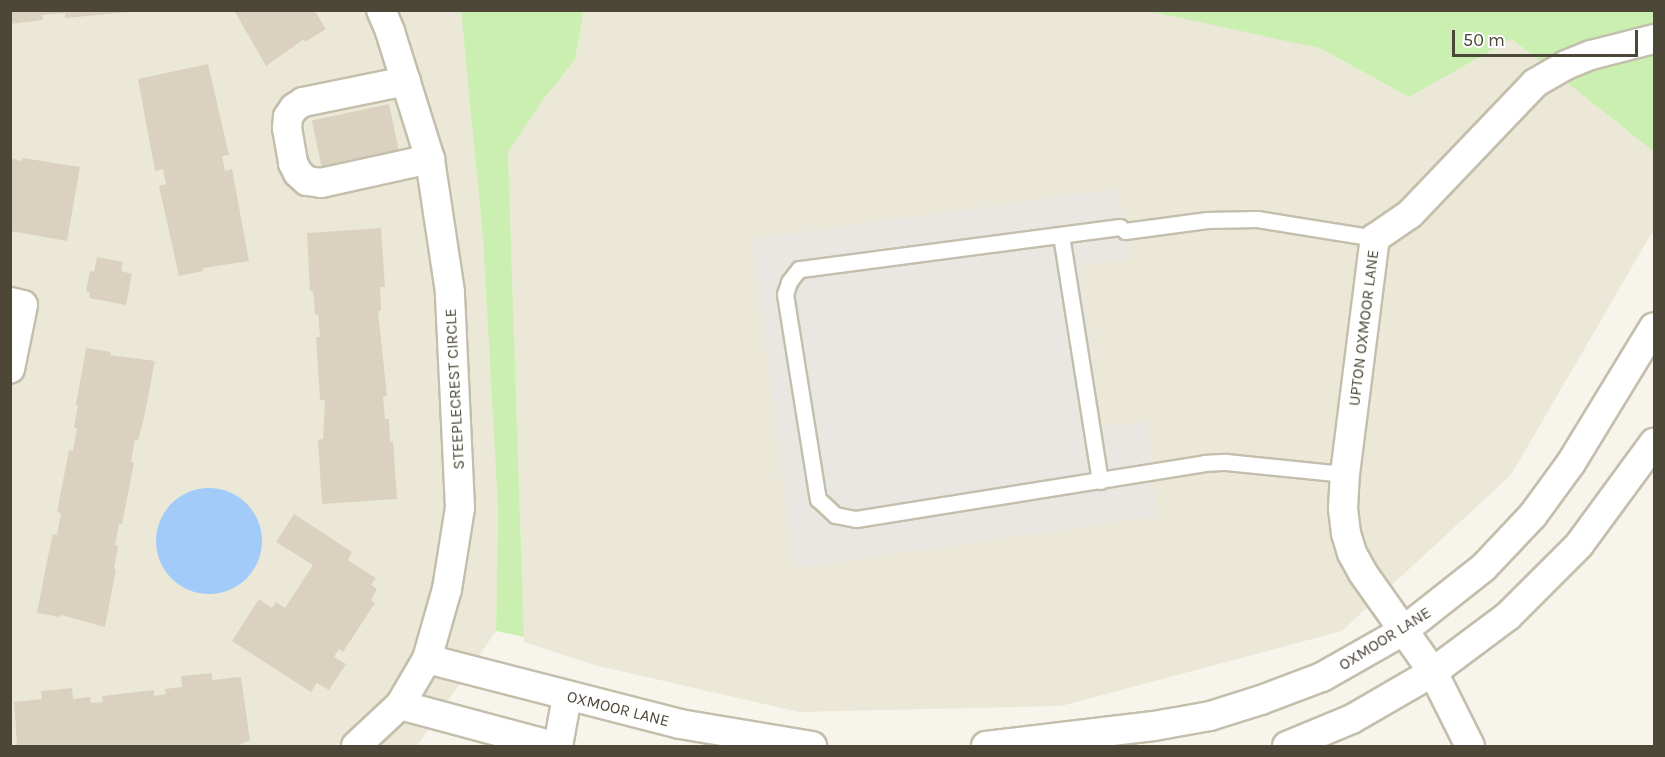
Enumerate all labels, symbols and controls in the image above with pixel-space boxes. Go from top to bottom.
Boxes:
scale bar [1455,18,1641,56]
text: 50 m [1463,29,1505,51]
street label: UPTON OXMOOR LANE [1345,249,1383,407]
street label: STEEPLECREST CIRCLE [441,308,469,470]
street label: OXMOOR LANE [1335,603,1435,675]
street label: OXMOOR LANE [565,687,671,731]

